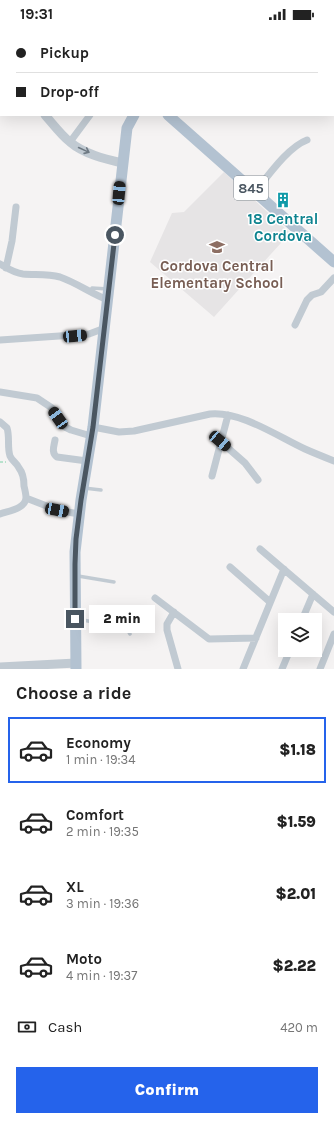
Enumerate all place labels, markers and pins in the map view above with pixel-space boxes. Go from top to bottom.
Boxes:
building icon: 18 Central Cordova [274,191,292,209]
place label: 18 Central Cordova [248,210,318,245]
school or university icon: Cordova Central Elementary School [208,238,226,256]
place label: Cordova Central Elementary School [150,257,284,292]

